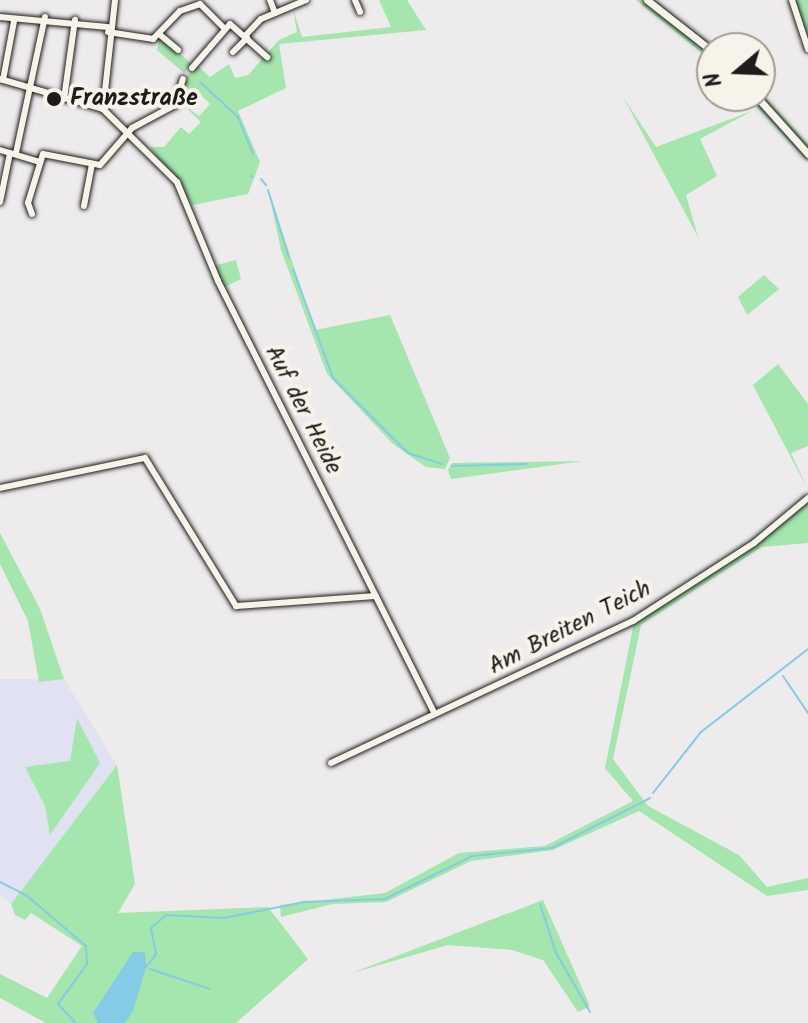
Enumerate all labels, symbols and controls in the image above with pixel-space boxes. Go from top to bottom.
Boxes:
north arrow [696,32,776,112]
text: N [696,67,734,92]
place label: Franzstraße [70,85,198,113]
marker: Franzstraße [45,90,63,108]
street label: Auf der Heide [258,341,348,479]
street label: Am Breiten Teich [484,575,656,681]

